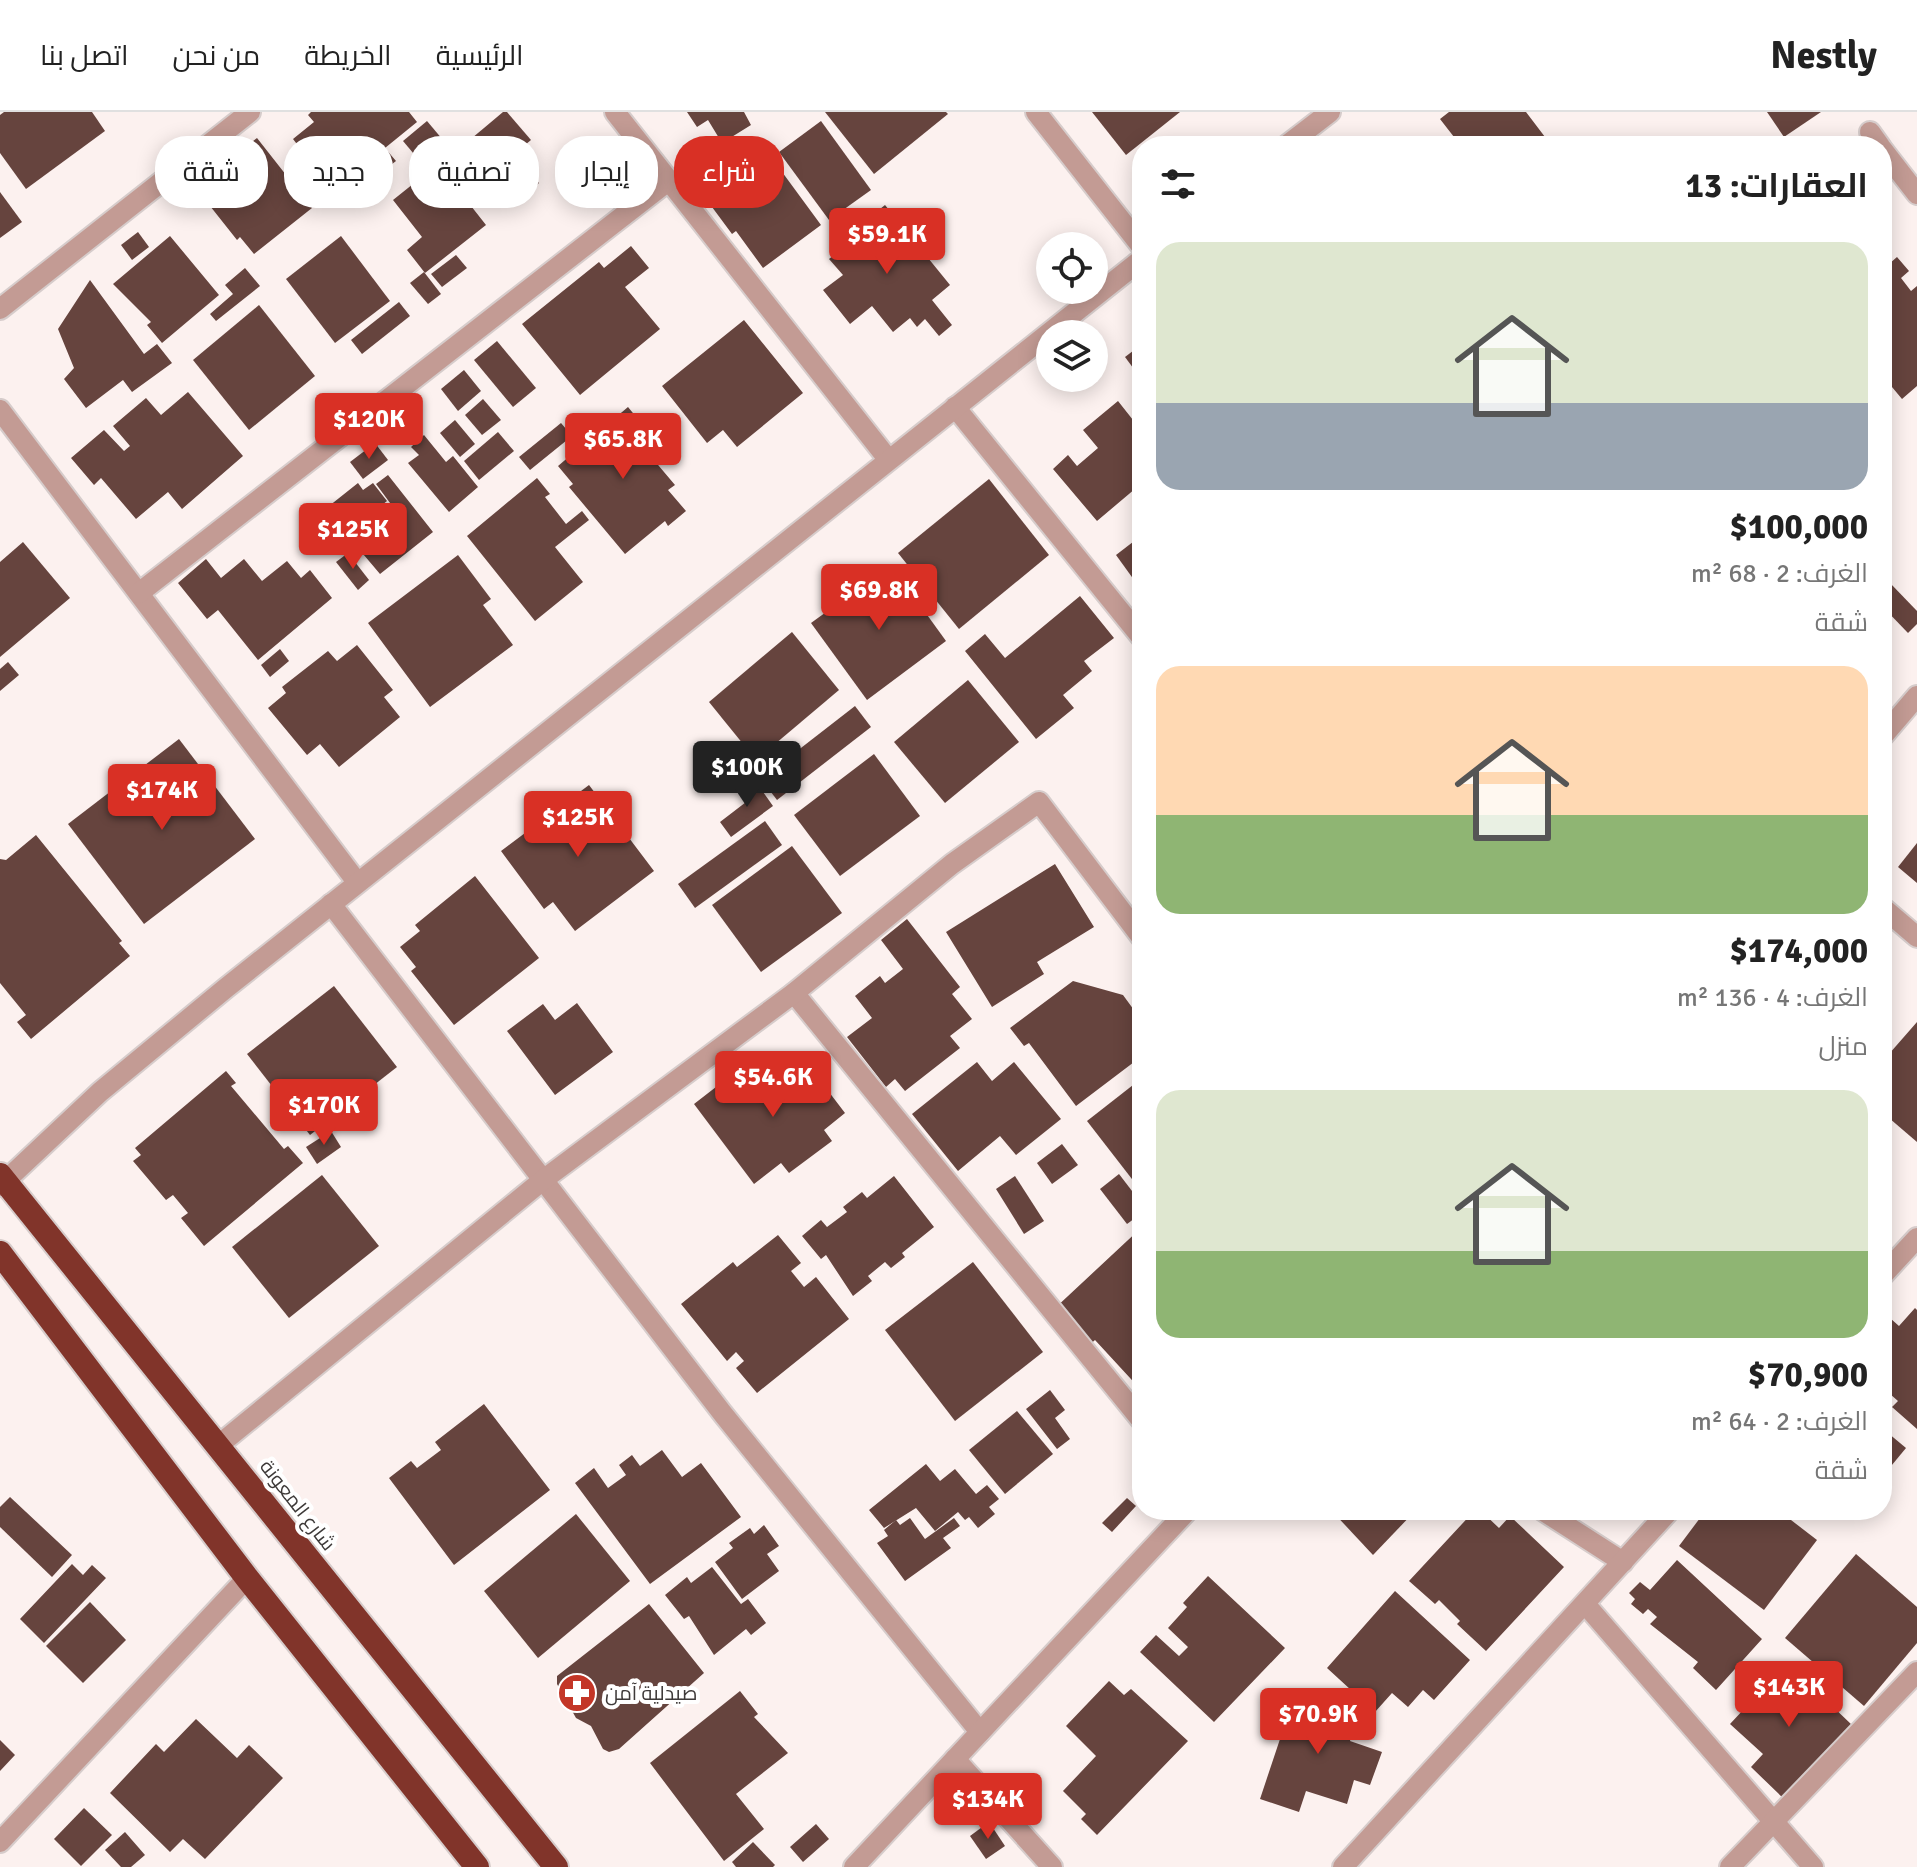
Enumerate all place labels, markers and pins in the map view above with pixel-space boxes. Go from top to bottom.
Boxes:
pin: $59.1K [822,208,952,276]
pin: $120K [313,393,425,461]
pin: $65.8K [558,413,688,481]
pin: $125K [297,503,409,571]
pin: $69.8K [814,564,944,632]
pin: $100K [691,741,803,809]
pin: $174K [106,764,218,832]
pin: $125K [522,791,634,859]
pin: $54.6K [708,1051,838,1119]
pin: $170K [268,1079,380,1147]
pin: $143K [1733,1661,1845,1729]
pharmacy icon: صيدلية آمن [556,1672,598,1714]
place label: صيدلية آمن [605,1681,698,1706]
pin: $70.9K [1253,1688,1383,1756]
pin: $134K [932,1773,1044,1841]

